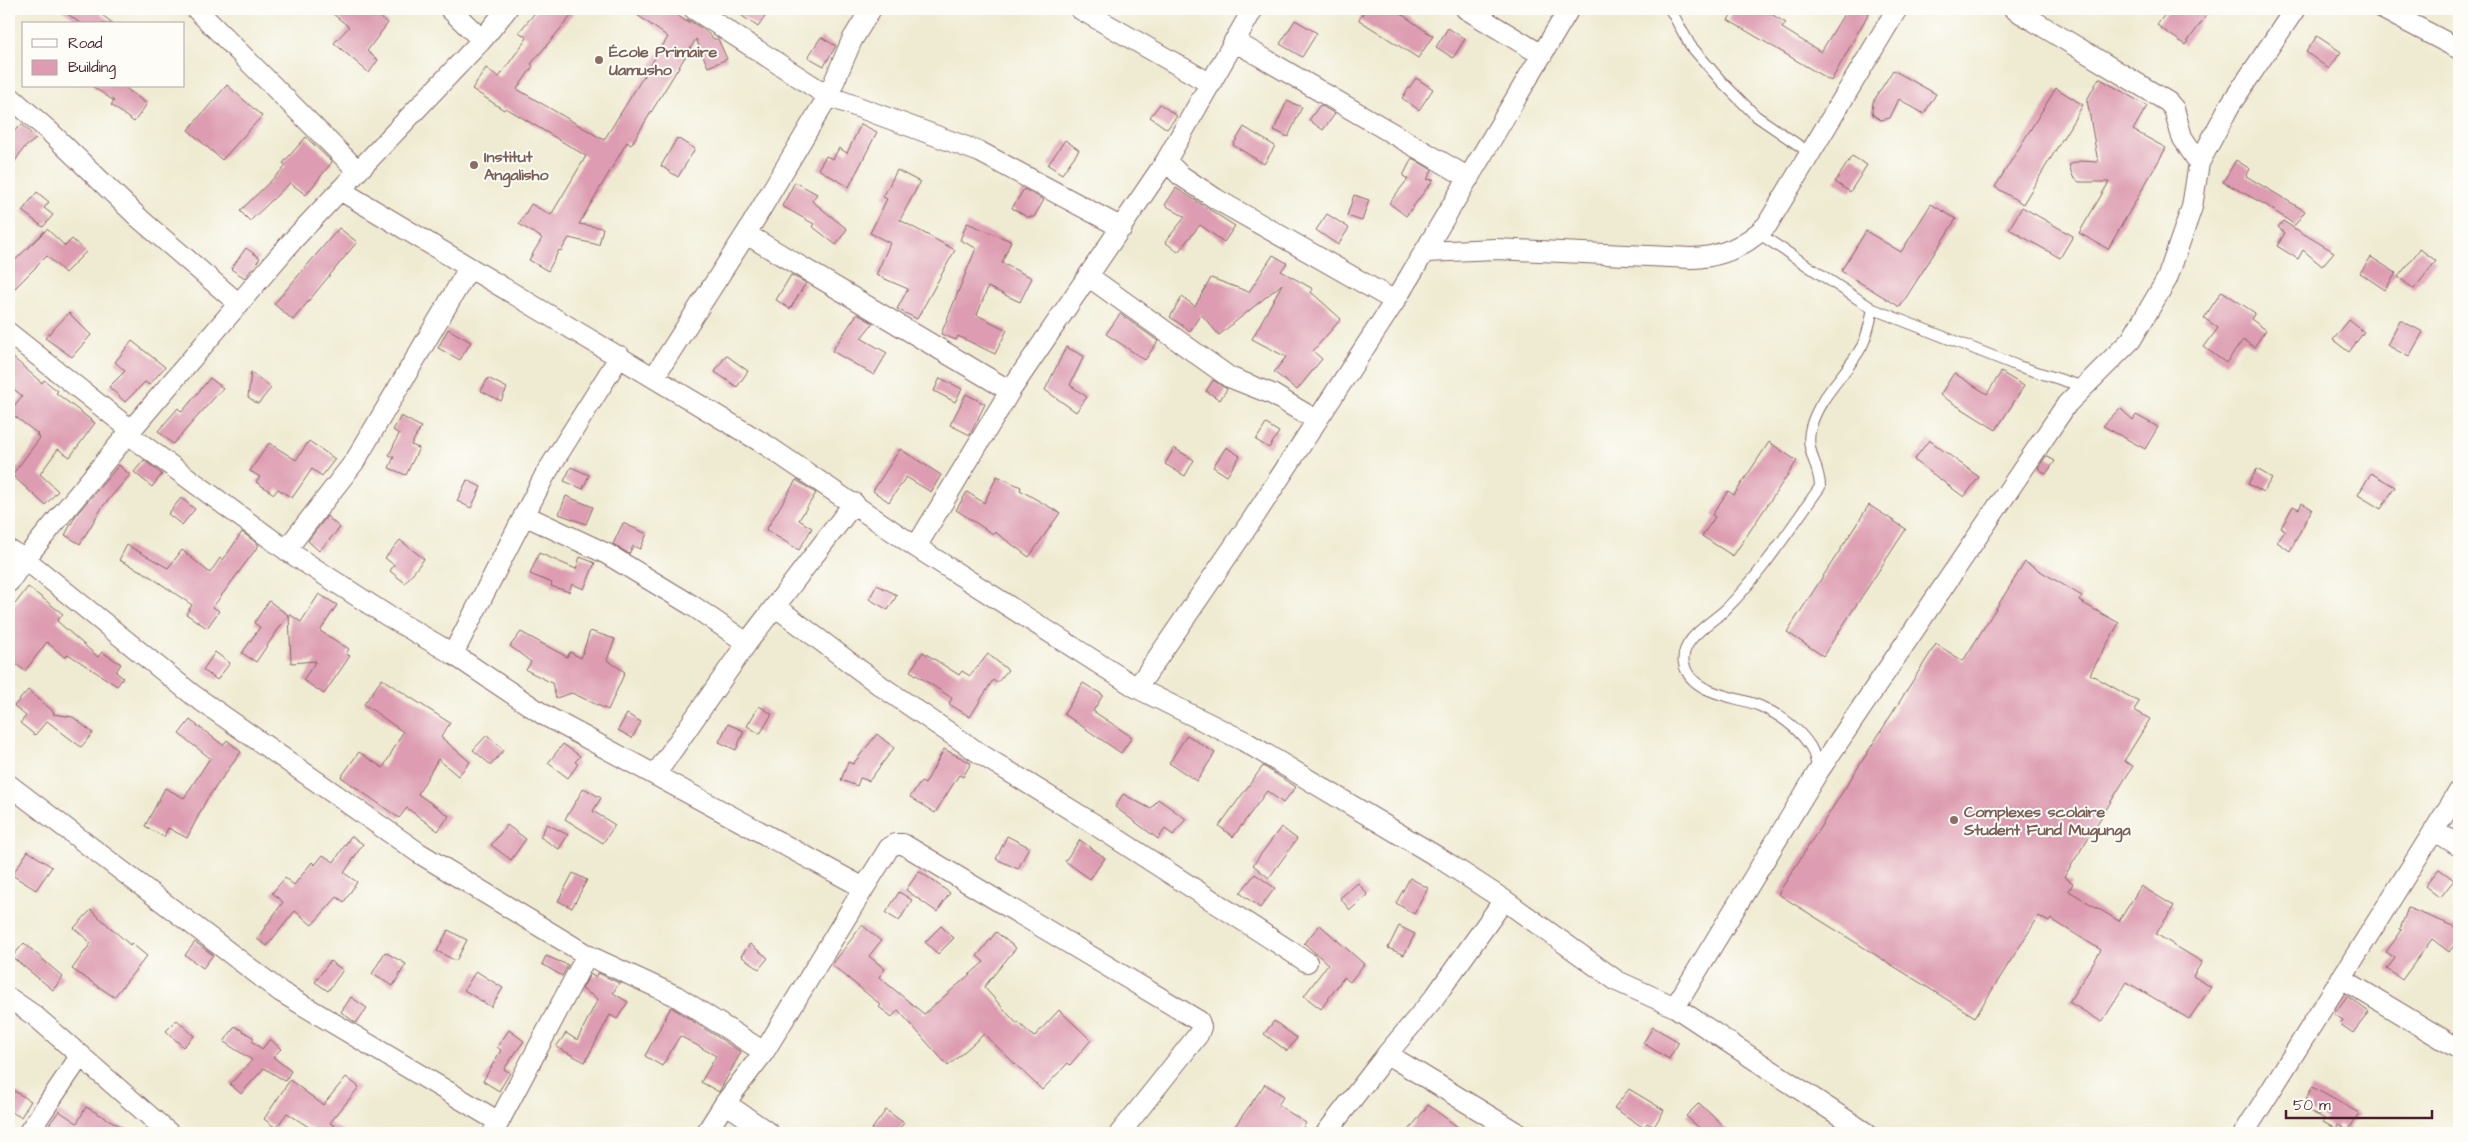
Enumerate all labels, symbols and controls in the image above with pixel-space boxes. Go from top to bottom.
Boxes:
legend [22,22,185,88]
text: Road [68,33,103,54]
place label: École Primaire Uamusho [609,41,717,81]
marker: École Primaire Uamusho [593,54,605,66]
text: Building [68,57,116,79]
place label: Institut Angalisho [484,146,550,188]
marker: Institut Angalisho [468,159,480,171]
place label: Complexes scolaire Student Fund Mugunga [1963,801,2131,843]
marker: Complexes scolaire Student Fund Mugunga [1948,814,1960,826]
scale bar [2286,1087,2432,1119]
text: 50 m [2293,1095,2331,1116]

